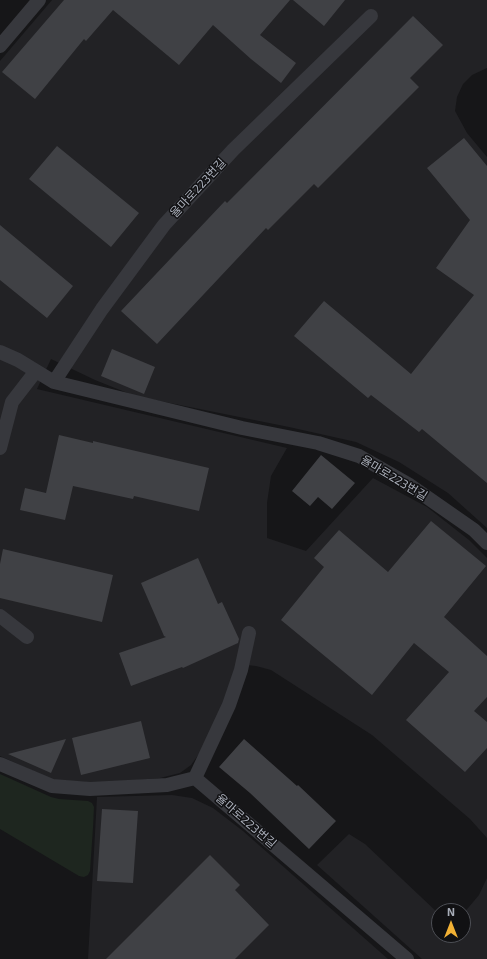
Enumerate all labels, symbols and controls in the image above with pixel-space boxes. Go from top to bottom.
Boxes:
street label: 율마로223번길 [167,156,229,220]
street label: 율마로223번길 [358,452,430,504]
street label: 율마로223번길 [213,791,279,851]
north arrow [431,903,471,943]
text: N [447,905,455,918]

